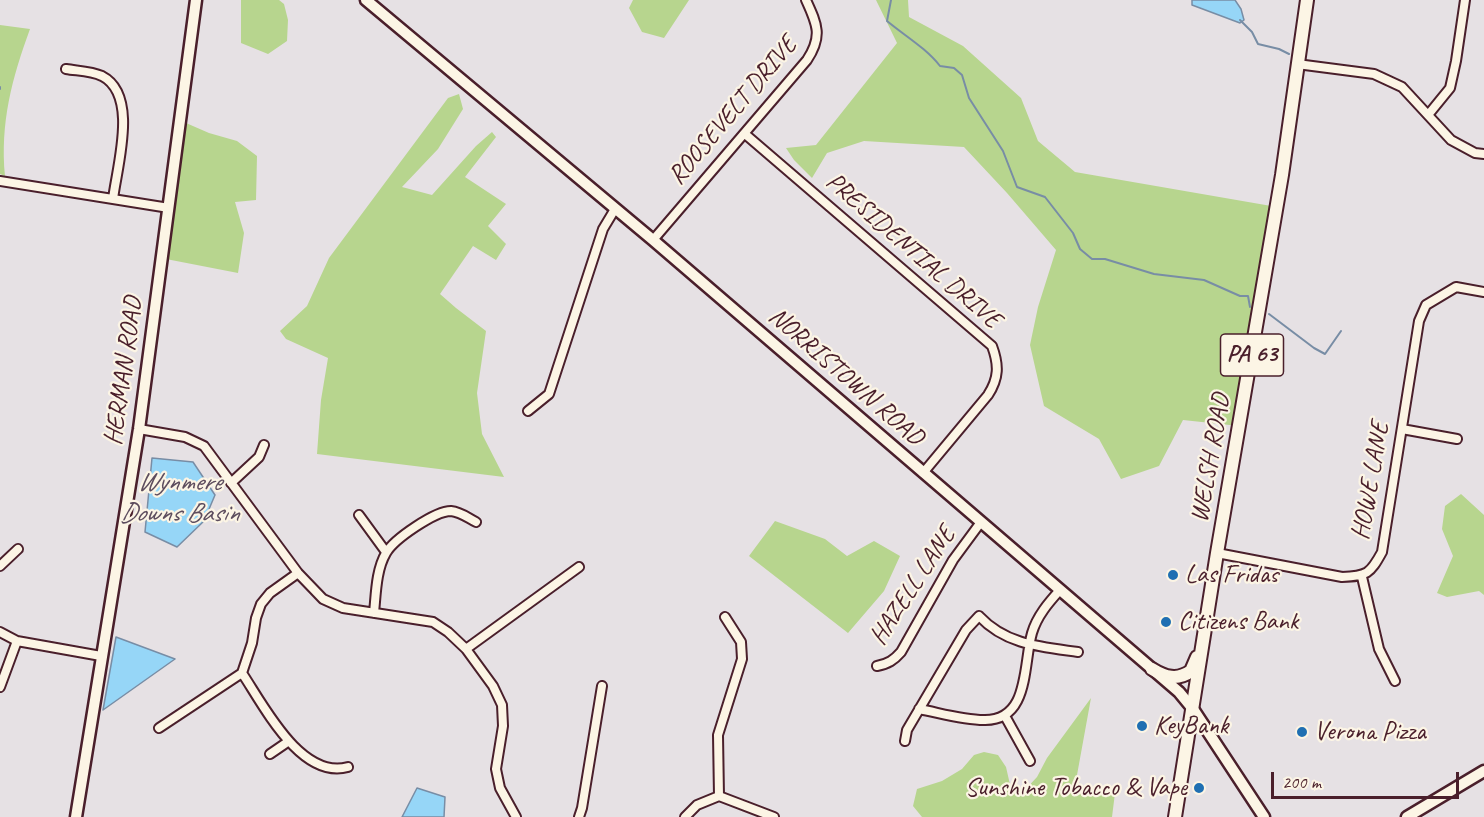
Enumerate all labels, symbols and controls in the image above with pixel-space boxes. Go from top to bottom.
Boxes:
street label: ROOSEVELT DRIVE [662,31,804,191]
street label: PRESIDENTIAL DRIVE [819,166,1007,336]
street label: HERMAN ROAD [98,295,150,447]
street label: NORRISTOWN ROAD [762,301,930,453]
road number: PA 63 [1220,334,1284,376]
street label: WELSH ROAD [1184,391,1238,525]
street label: HOWE LANE [1345,420,1397,542]
water label: Wynmere Downs Basin [119,467,239,530]
street label: HAZELL LANE [863,521,963,651]
place label: Las Fridas [1185,559,1278,591]
marker: Las Fridas [1166,568,1180,582]
place label: Citizens Bank [1178,606,1298,638]
marker: Citizens Bank [1159,615,1173,629]
place label: KeyBank [1154,710,1228,742]
place label: Verona Pizza [1314,716,1426,748]
marker: KeyBank [1135,719,1149,733]
marker: Verona Pizza [1295,725,1309,739]
scale bar [1274,760,1462,798]
text: 200 m [1282,771,1321,793]
place label: Sunshine Tobacco & Vape [965,772,1187,804]
marker: Sunshine Tobacco & Vape [1192,781,1206,795]

